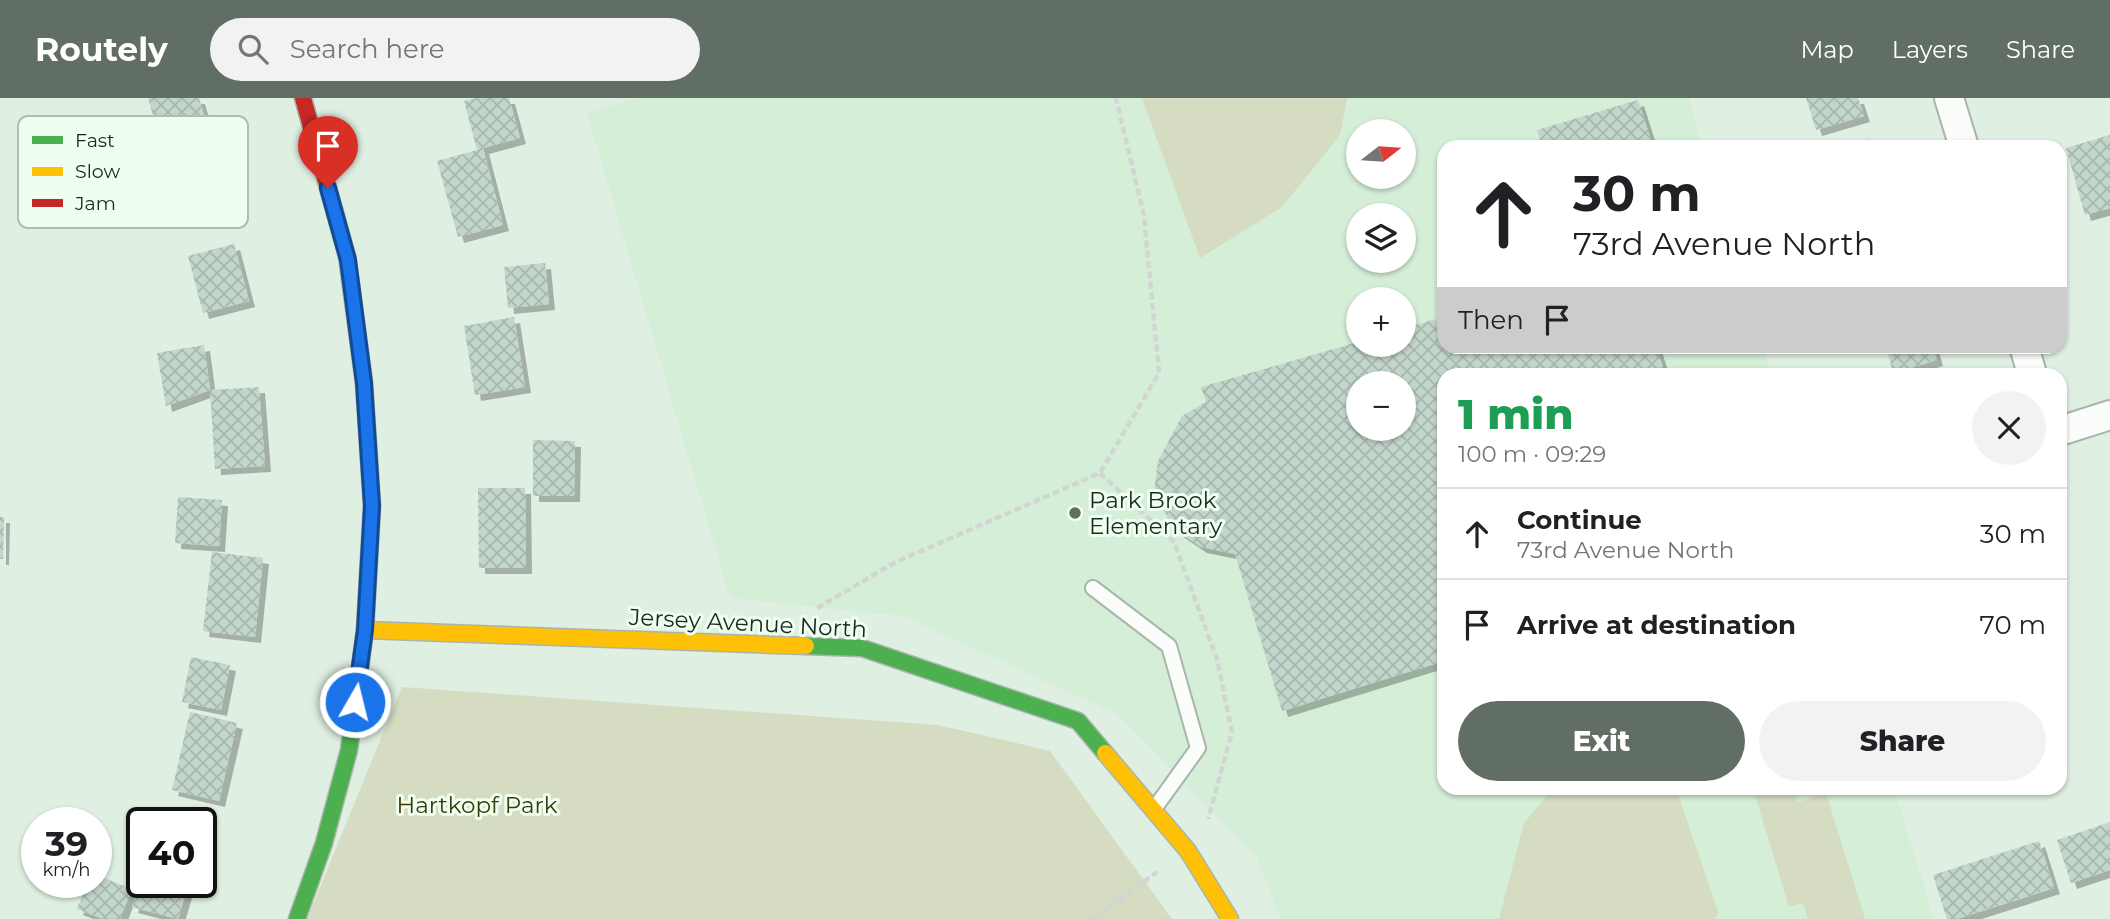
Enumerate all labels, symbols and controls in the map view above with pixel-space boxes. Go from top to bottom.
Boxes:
search box [210,18,700,81]
text: Routely [35,29,168,69]
icon: search [234,30,272,68]
text: Search here [290,33,445,65]
text: Map [1800,35,1854,64]
text: Layers [1892,35,1968,64]
text: Share [2006,35,2075,64]
legend [18,116,248,228]
pin [298,116,358,188]
north arrow [1346,119,1416,189]
map controls [1346,119,1416,441]
icon: arrive [309,127,347,165]
text: Fast [75,129,115,152]
text: Slow [75,160,120,183]
text: 30 m [1573,164,1701,223]
icon: ahead [1458,168,1549,259]
text: Jam [74,192,116,215]
button: layers [1346,203,1416,273]
text: 73rd Avenue North [1573,224,1875,263]
button: + [1346,287,1416,357]
icon: arrive [1538,301,1576,339]
text: Then [1458,304,1524,336]
button: − [1346,371,1416,441]
text: 1 min [1458,388,1574,440]
button: close [1972,391,2046,465]
text: 100 m · 09:29 [1458,440,1606,468]
place label: Park Brook Elementary [1089,486,1223,540]
text: Continue [1517,504,1642,536]
marker: Park Brook Elementary [1067,505,1083,521]
icon: ahead [1458,515,1496,553]
text: 30 m [1980,518,2046,550]
text: 73rd Avenue North [1517,536,1734,564]
street label: Jersey Avenue North [627,603,868,643]
icon: arrive [1458,606,1496,644]
text: Arrive at destination [1517,609,1796,641]
text: 70 m [1980,609,2046,641]
position arrow [318,665,392,739]
button: Exit [1458,701,1745,781]
button: Share [1759,701,2046,781]
park label: Hartkopf Park [397,791,558,819]
speed limit sign: 40 [126,807,217,898]
text: 39 [45,822,88,865]
text: km/h [42,859,91,881]

